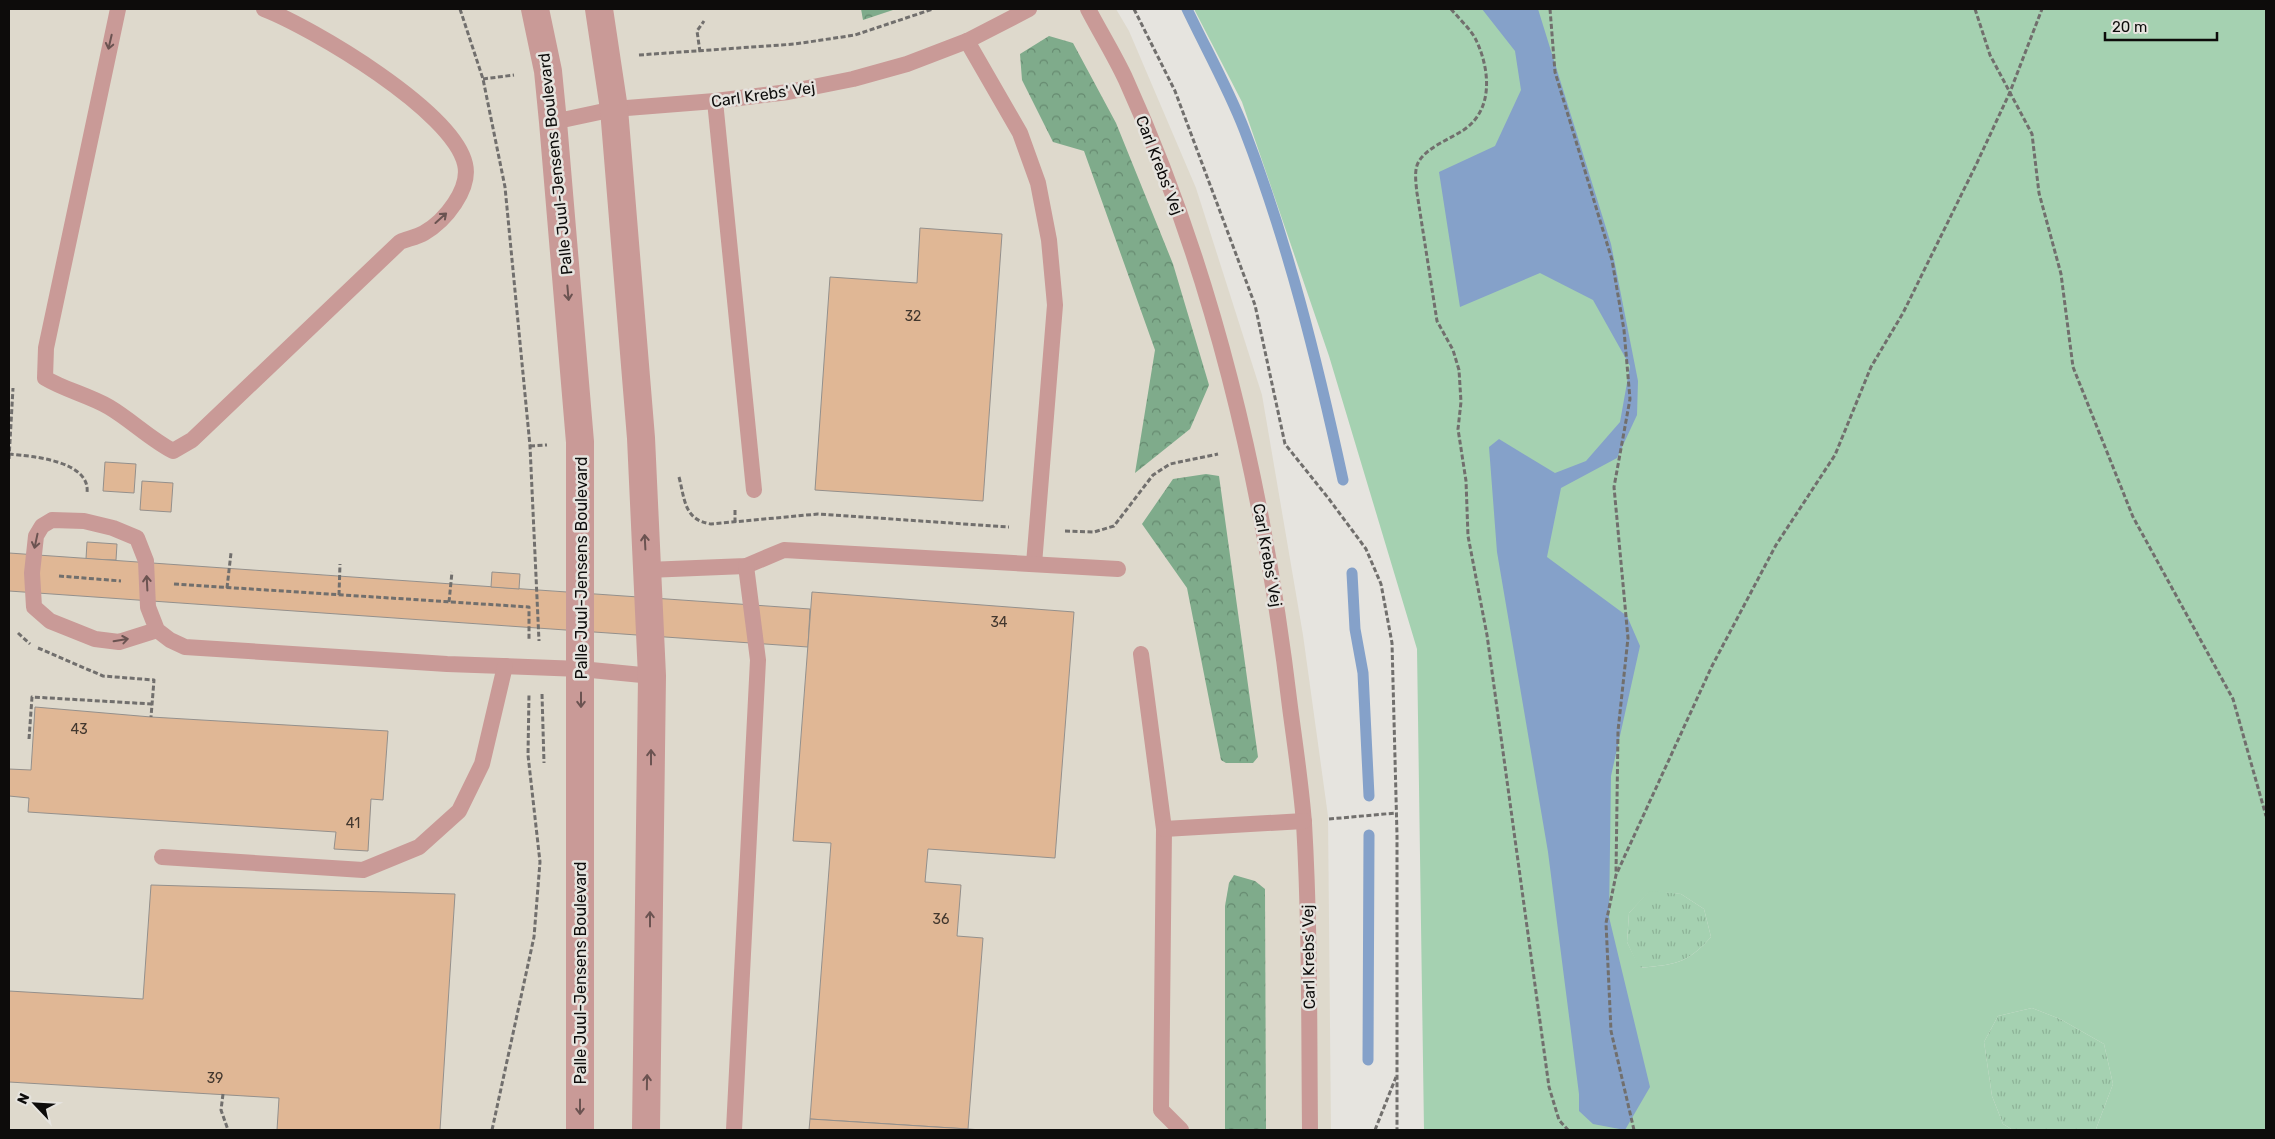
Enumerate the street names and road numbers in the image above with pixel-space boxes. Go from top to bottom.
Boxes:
street label: Palle Juul-Jensens Boulevard [534,52,577,276]
street label: Carl Krebs' Vej [710,78,816,111]
street label: Carl Krebs' Vej [1132,113,1187,218]
street label: Palle Juul-Jensens Boulevard [572,457,591,679]
street label: Carl Krebs' Vej [1249,502,1286,608]
street label: Palle Juul-Jensens Boulevard [571,862,590,1084]
street label: Carl Krebs' Vej [1298,904,1319,1010]

